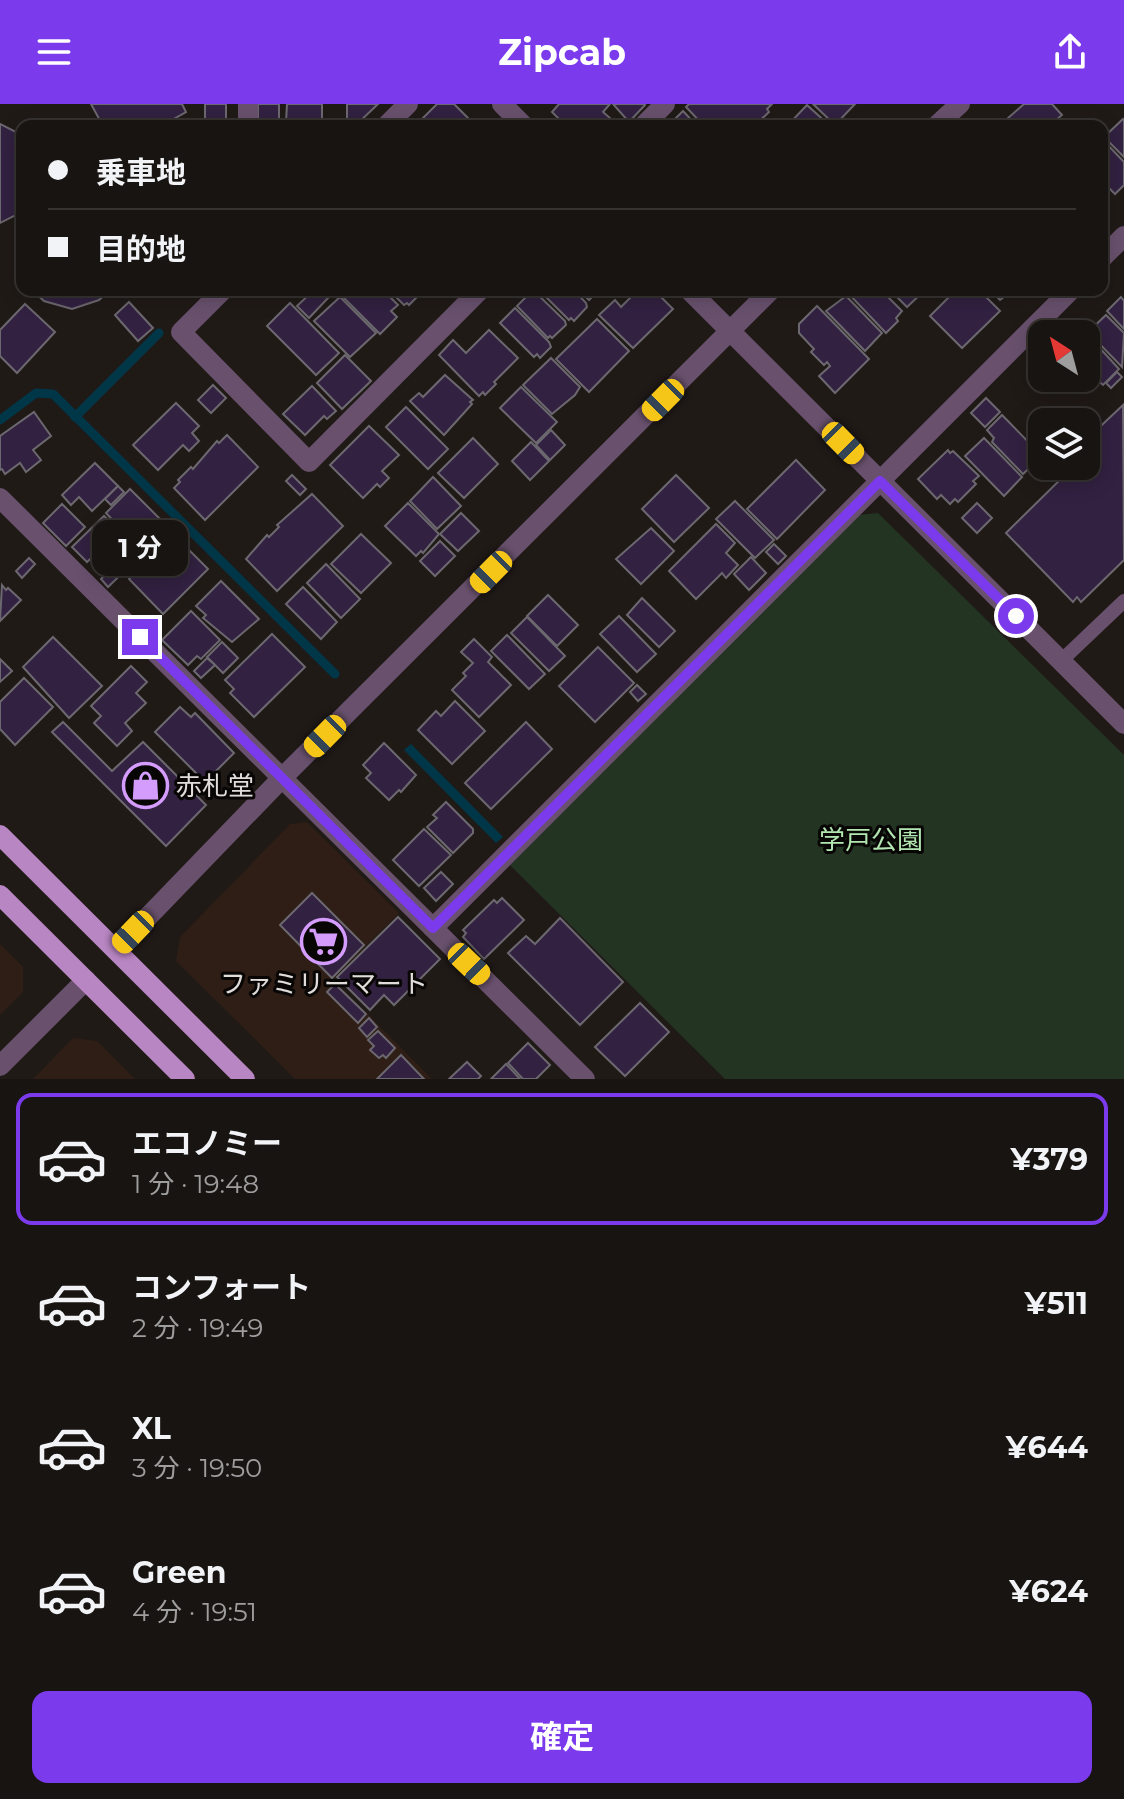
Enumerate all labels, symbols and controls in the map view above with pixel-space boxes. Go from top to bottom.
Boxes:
icon: menu [32,30,76,74]
text: Zipcab [498,30,626,74]
icon: share [1048,30,1092,74]
text: 乗車地 [96,154,186,191]
text: 目的地 [96,231,186,268]
north arrow [1028,320,1100,392]
map controls [1028,320,1100,480]
car [638,375,688,425]
button: layers [1028,408,1100,480]
car [818,418,868,468]
callout: 1 分 [92,521,188,577]
text: 1 分 [118,532,162,564]
car [466,547,516,597]
route start [998,598,1034,634]
route end [122,619,158,655]
car [300,711,350,761]
shop icon: 赤札堂 [121,762,169,810]
place label: 赤札堂 [176,770,254,802]
park label: 学戸公園 [819,824,923,856]
car [108,906,158,958]
supermarket icon: ファミリーマート [300,917,348,965]
car [443,939,495,989]
place label: ファミリーマート [220,968,428,1000]
icon: car [36,1123,108,1195]
text: エコノミー [132,1125,282,1162]
text: ¥379 [1010,1141,1088,1178]
text: 1 分 · 19:48 [132,1168,259,1200]
icon: car [36,1267,108,1339]
text: コンフォート [132,1269,311,1306]
text: ¥511 [1025,1285,1088,1322]
text: 2 分 · 19:49 [132,1312,263,1344]
text: XL [132,1410,171,1447]
icon: car [36,1411,108,1483]
text: ¥644 [1006,1429,1088,1466]
text: 3 分 · 19:50 [132,1452,262,1484]
text: Green [132,1554,226,1591]
icon: car [36,1555,108,1627]
text: ¥624 [1009,1573,1088,1610]
text: 4 分 · 19:51 [132,1596,257,1628]
button: 確定 [32,1691,1092,1783]

